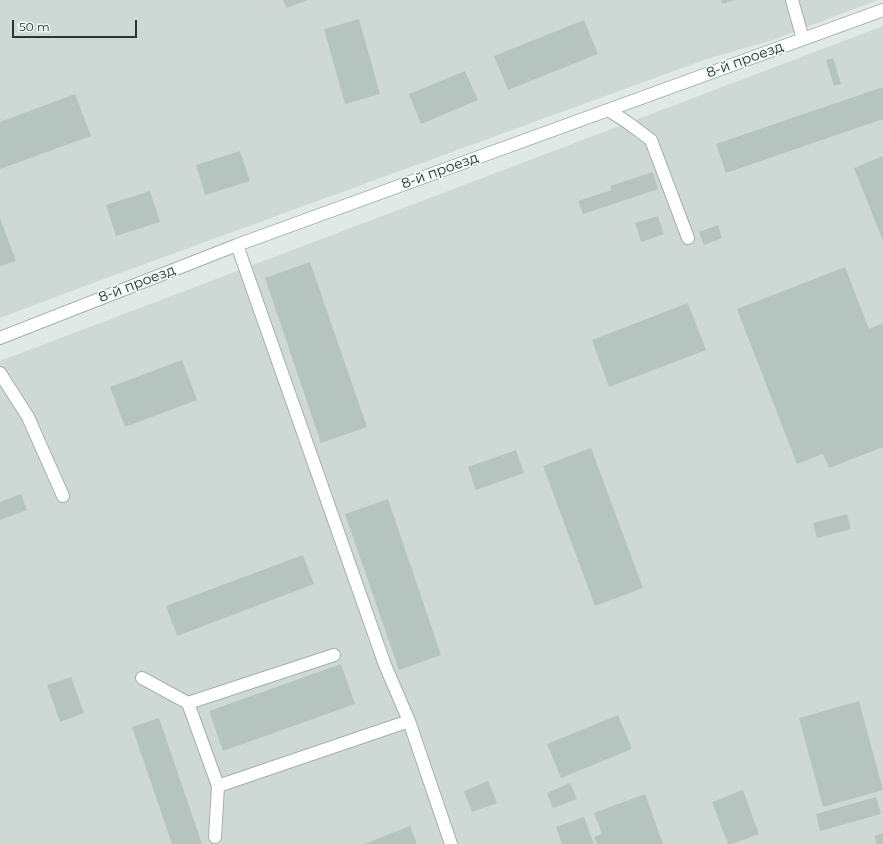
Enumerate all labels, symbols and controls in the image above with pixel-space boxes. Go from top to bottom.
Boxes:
scale bar [14,12,139,38]
text: 50 m [19,19,50,34]
street label: 8-й проезд [704,38,786,82]
street label: 8-й проезд [399,149,481,193]
street label: 8-й проезд [96,262,178,306]

